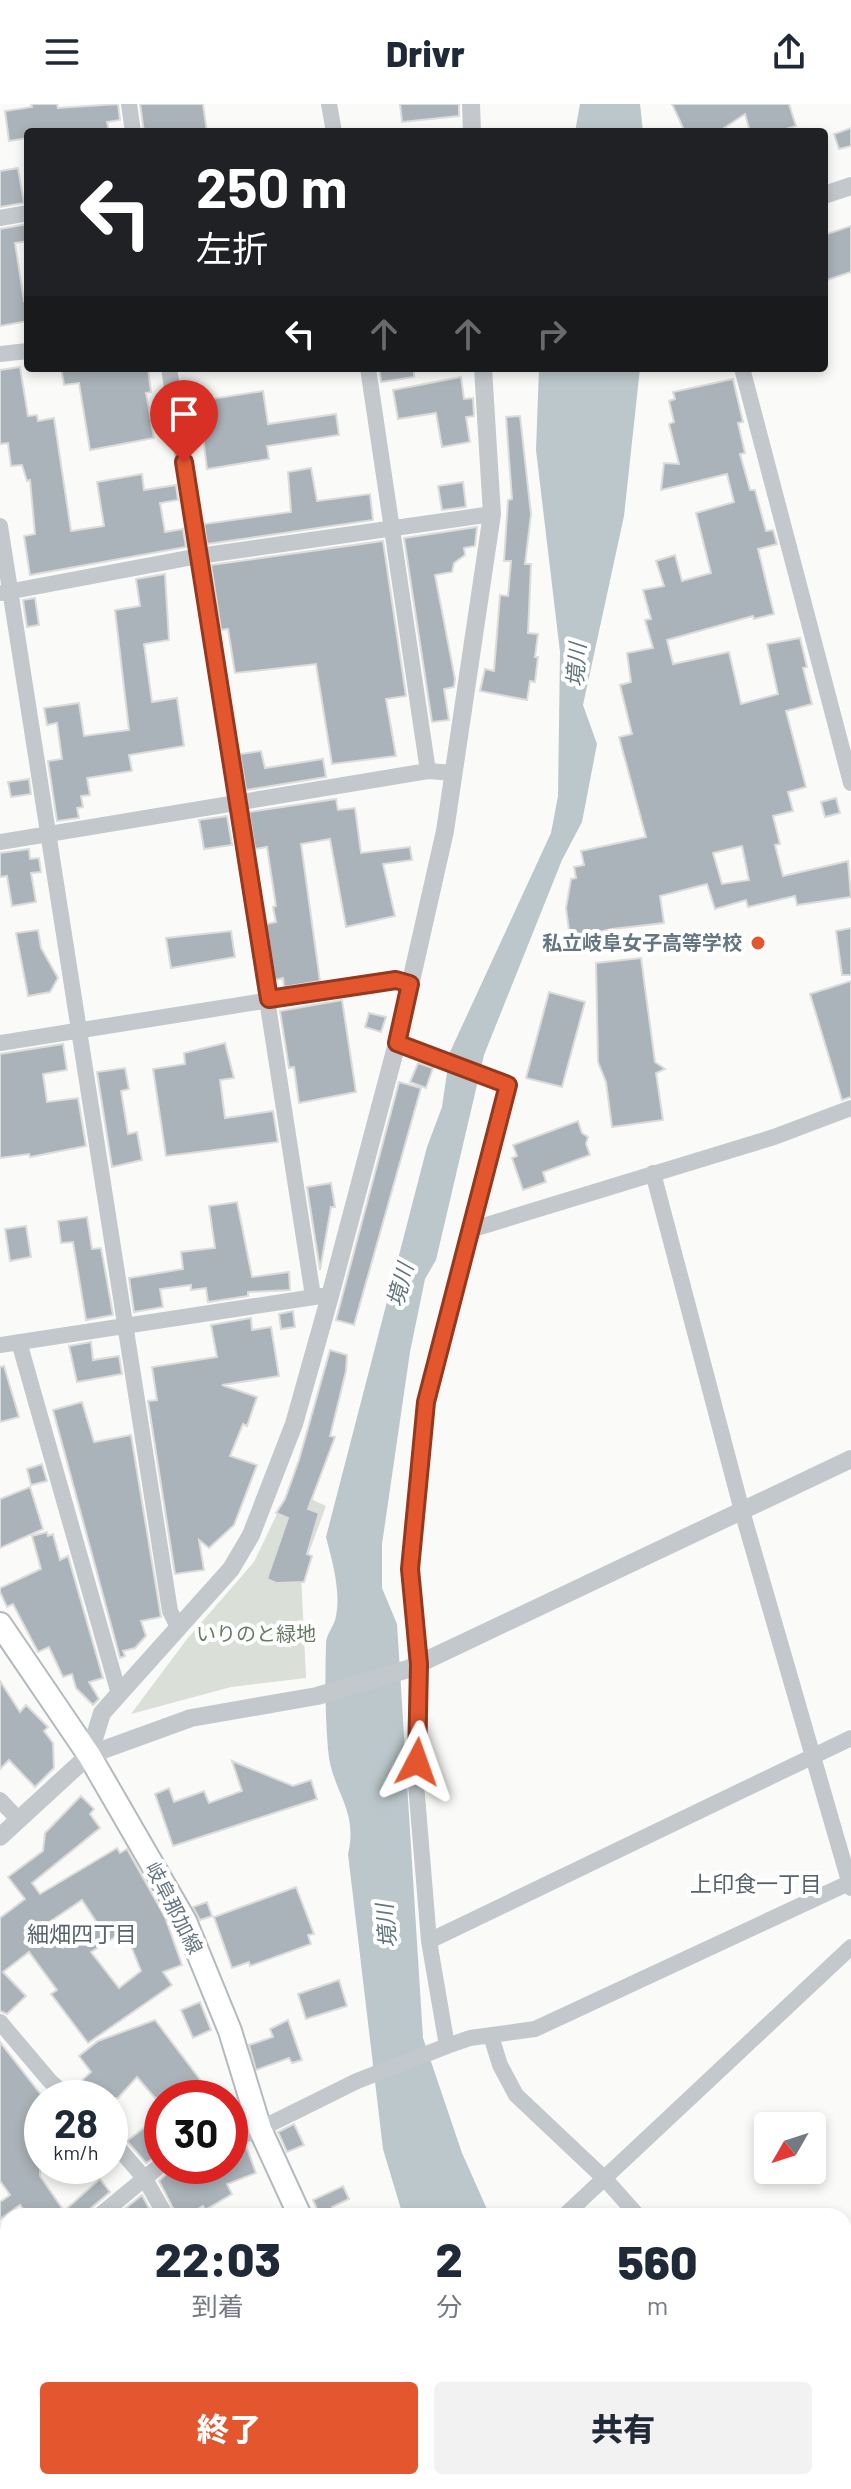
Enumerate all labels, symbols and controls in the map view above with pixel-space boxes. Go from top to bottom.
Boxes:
icon: menu [40,30,84,74]
icon: share [767,30,811,74]
text: Drivr [386,31,465,74]
text: 250 m [196,152,347,219]
icon: left [64,160,168,264]
text: 左折 [196,226,268,269]
icon: left [278,312,322,356]
icon: ahead [362,312,406,356]
icon: ahead [446,312,490,356]
icon: right [530,312,574,356]
pin [150,380,218,462]
icon: arrive [162,392,206,436]
water label: 境川 [560,640,590,688]
place label: 私立岐阜女子高等学校 [542,930,742,954]
marker: 私立岐阜女子高等学校 [749,934,767,952]
water label: 境川 [381,1258,418,1309]
park label: いりのと緑地 [196,1621,316,1645]
position arrow [375,1720,459,1804]
street label: 岐阜那加線 [141,1858,208,1958]
district label: 上印食一丁目 [690,1870,822,1896]
water label: 境川 [370,1901,400,1949]
district label: 細畑四丁目 [27,1920,137,1946]
speed limit sign: 30 [144,2080,248,2184]
text: 28 [54,2098,98,2146]
north arrow [754,2112,826,2184]
map controls [754,2112,826,2184]
text: km/h [53,2140,99,2164]
text: 22:03 [155,2229,281,2287]
text: 2 [436,2229,463,2287]
text: 560 [617,2232,697,2290]
text: m [647,2289,668,2320]
text: 到着 [192,2290,244,2321]
text: 分 [436,2290,462,2321]
button: 終了 [40,2382,418,2474]
button: 共有 [434,2382,812,2474]

